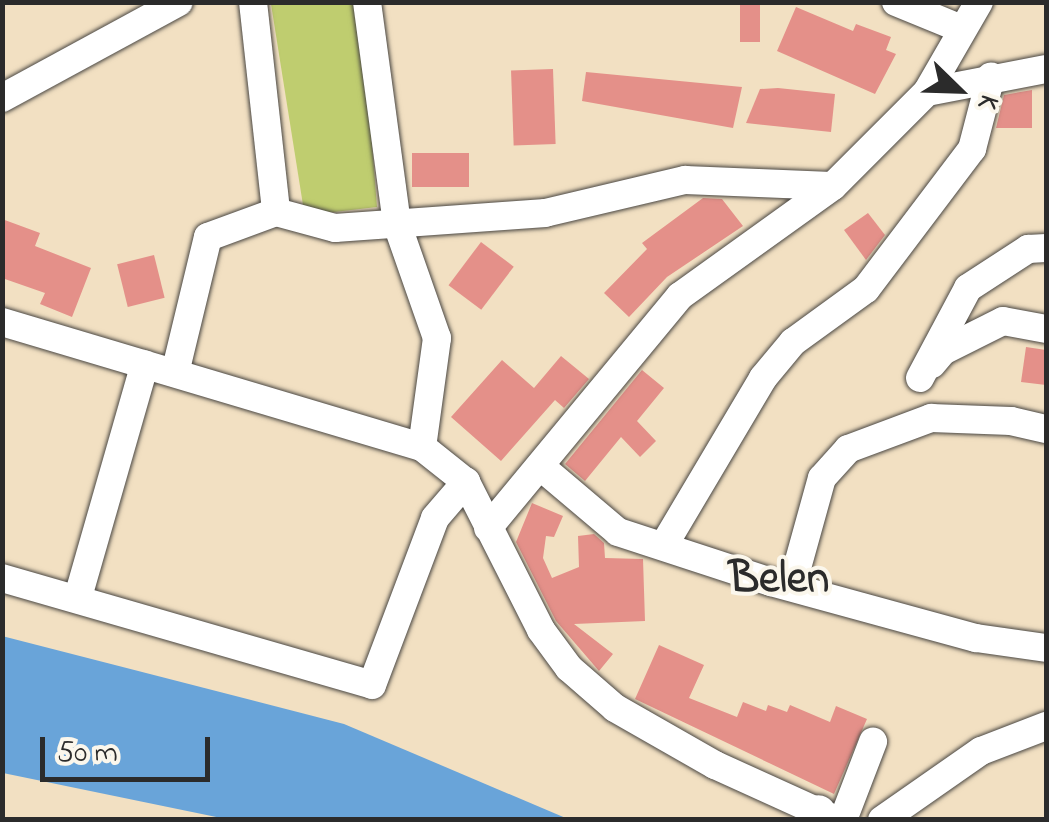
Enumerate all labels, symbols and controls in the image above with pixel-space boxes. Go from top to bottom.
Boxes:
north arrow [909,40,1009,140]
text: K [966,88,1009,116]
district label: Belen [729,554,829,608]
scale bar [45,717,215,779]
text: 50 m [57,732,118,776]

